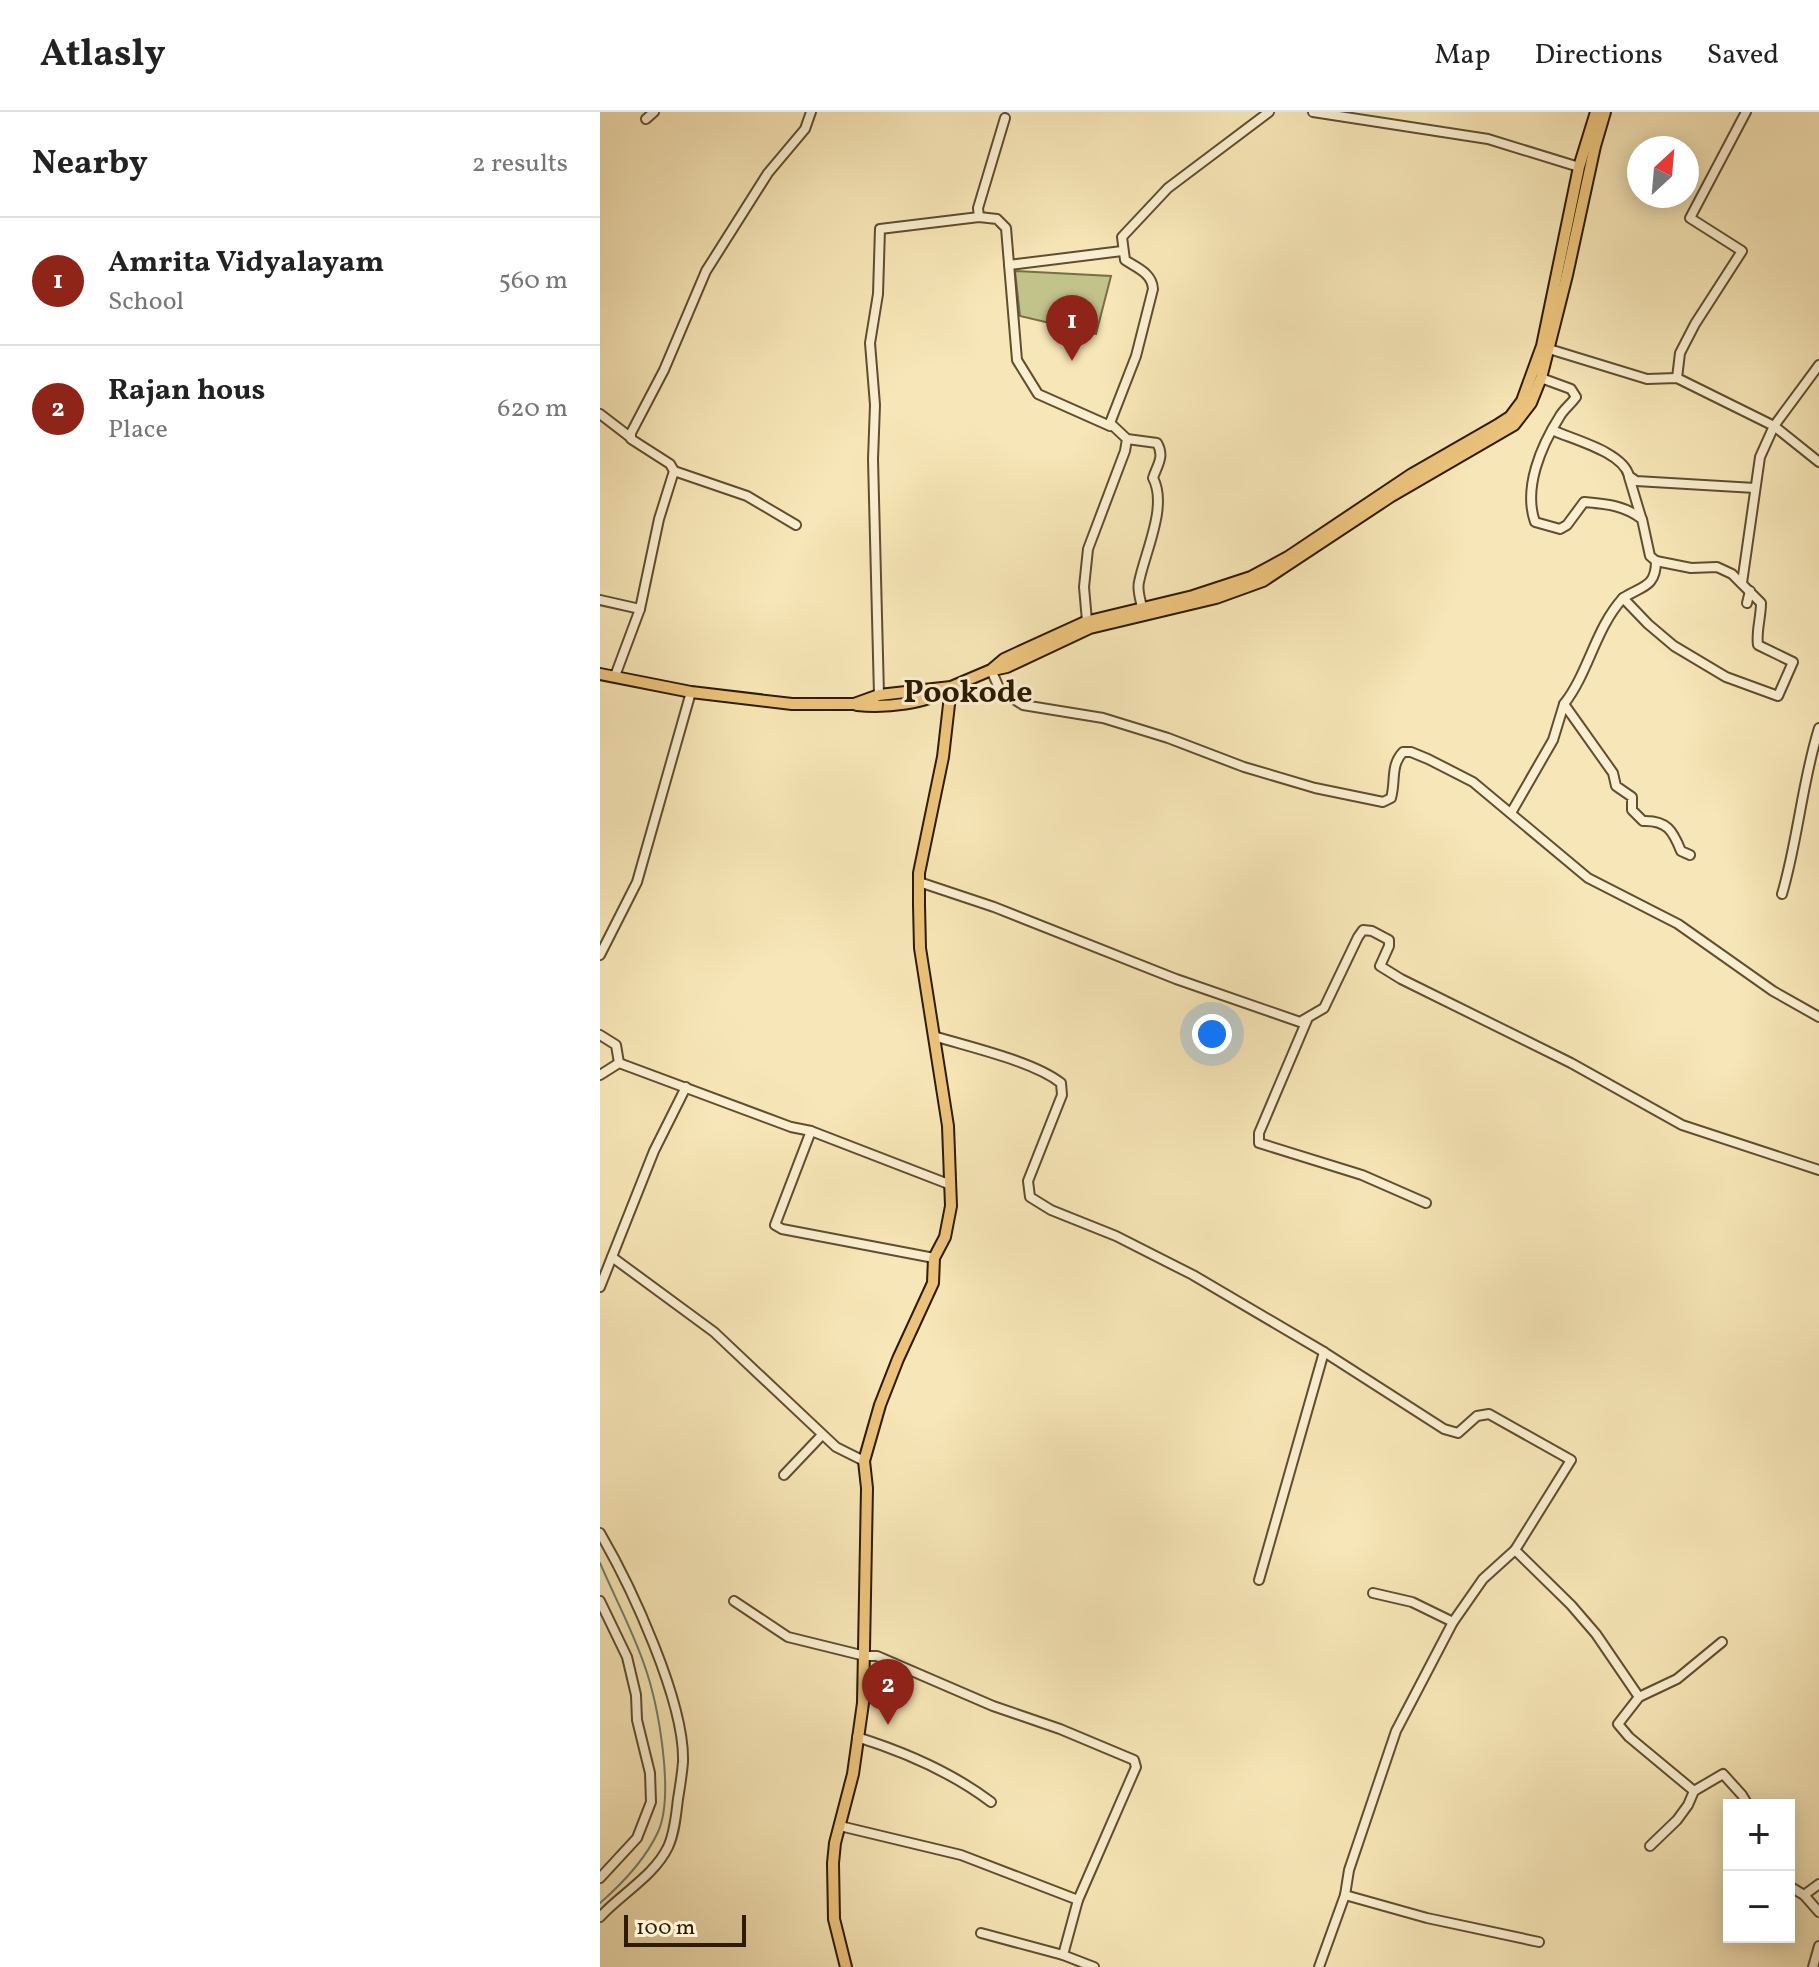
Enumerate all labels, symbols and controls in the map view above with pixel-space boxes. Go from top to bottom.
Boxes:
text: Atlasly [40,29,166,82]
text: Map [1435,36,1491,75]
text: Directions [1535,36,1663,75]
text: Saved [1707,36,1779,75]
north arrow [1627,136,1699,208]
text: Nearby [32,141,148,188]
text: 2 results [472,146,568,182]
text: Amrita Vidyalayam [108,242,384,284]
text: 1 [53,263,63,299]
text: 560 m [499,263,568,299]
text: School [108,284,184,320]
pin: 1 [1046,295,1098,361]
text: Rajan hous [108,370,265,412]
text: 2 [51,391,65,427]
text: 620 m [497,391,568,427]
text: Place [108,412,168,448]
district label: Pookode [903,672,1033,716]
your location [1192,1014,1232,1054]
pin: 2 [862,1659,914,1725]
map controls [1723,1799,1795,1943]
button: + [1723,1799,1795,1871]
button: − [1723,1871,1795,1943]
scale bar [624,1911,746,1947]
text: 100 m [636,1913,695,1944]

